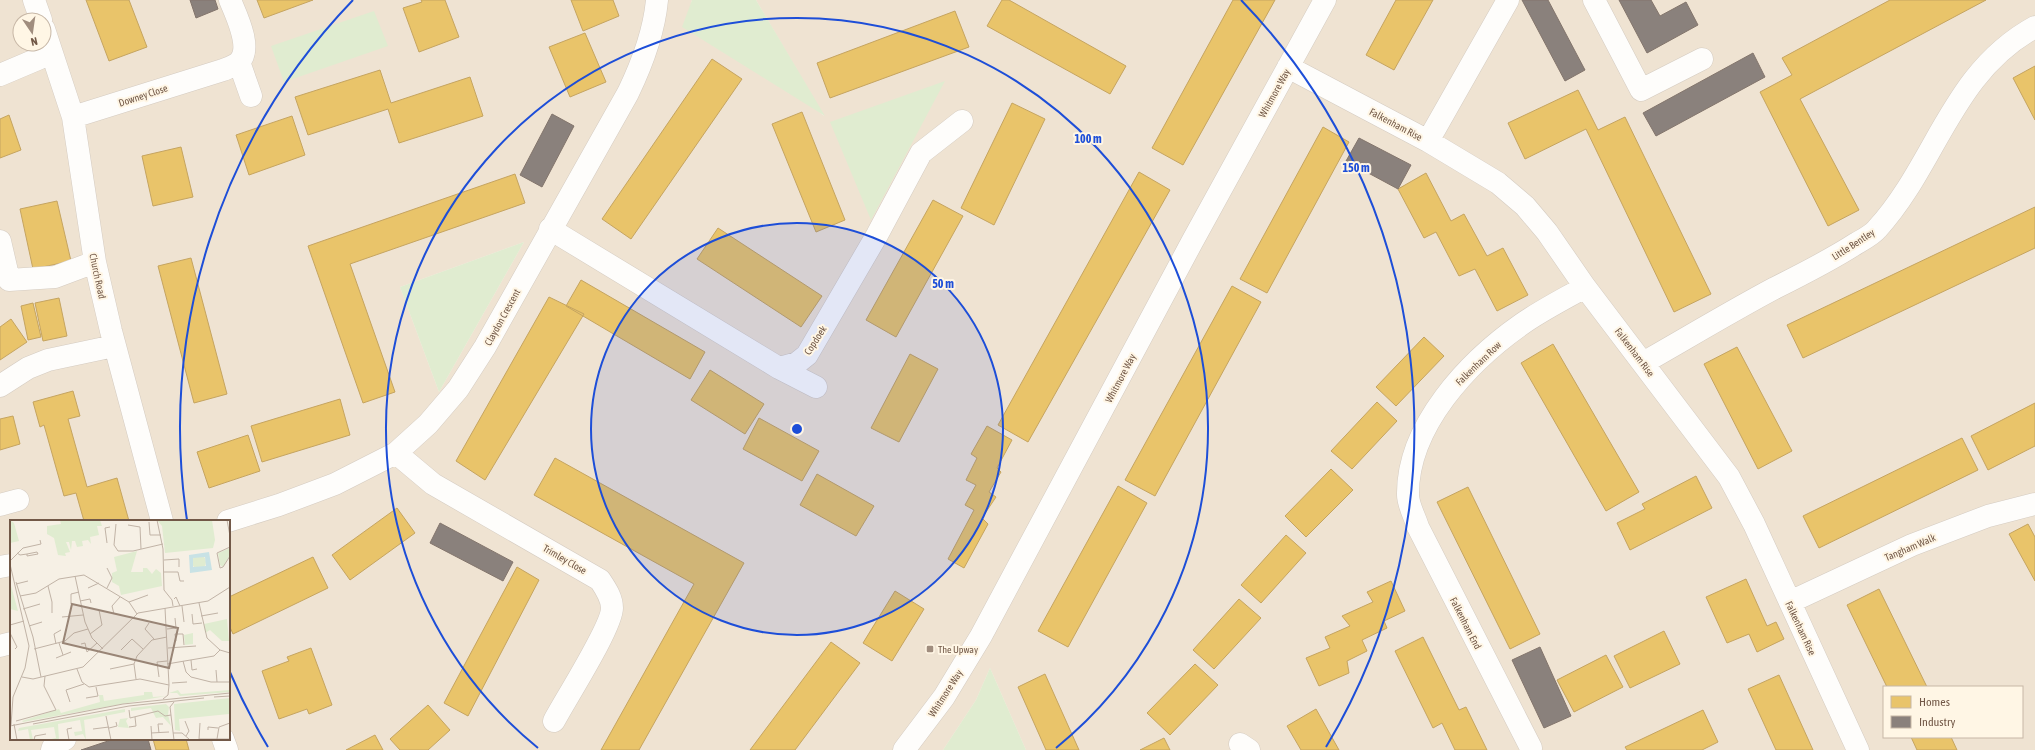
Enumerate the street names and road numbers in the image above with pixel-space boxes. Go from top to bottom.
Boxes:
street label: Whitmore Way [1257,67,1292,119]
street label: Downey Close [117,82,169,109]
street label: Falkenham Rise [1368,106,1424,143]
street label: Little Bentley [1830,227,1877,262]
street label: Church Road [87,252,108,300]
street label: Claydon Crescent [482,287,523,347]
street label: Copdoek [802,323,829,357]
street label: Falkenham Rise [1613,326,1657,379]
street label: Falkenham Row [1454,339,1503,388]
street label: Whitmore Way [1103,352,1138,405]
street label: Tangham Walk [1883,532,1938,563]
street label: Trimley Close [541,543,589,577]
street label: Falkenham End [1448,595,1483,651]
street label: Falkenham Rise [1783,600,1818,657]
street label: Whitmore Way [926,668,965,719]

